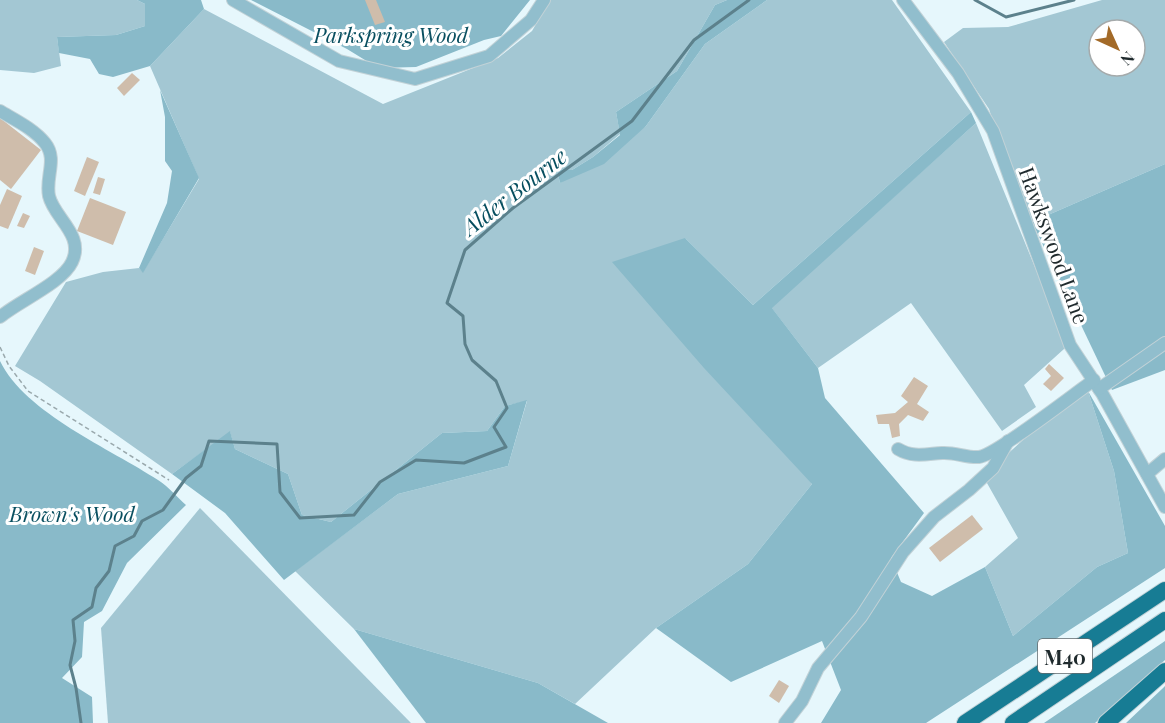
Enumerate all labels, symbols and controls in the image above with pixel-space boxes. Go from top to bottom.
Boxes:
north arrow [1087,18,1147,78]
park label: Parkspring Wood [313,20,469,48]
text: N [1116,47,1139,71]
water label: Alder Bourne [454,140,573,243]
street label: Hawkswood Lane [1014,163,1096,327]
park label: Brown's Wood [8,499,135,527]
road number: M40 [1038,639,1092,673]

